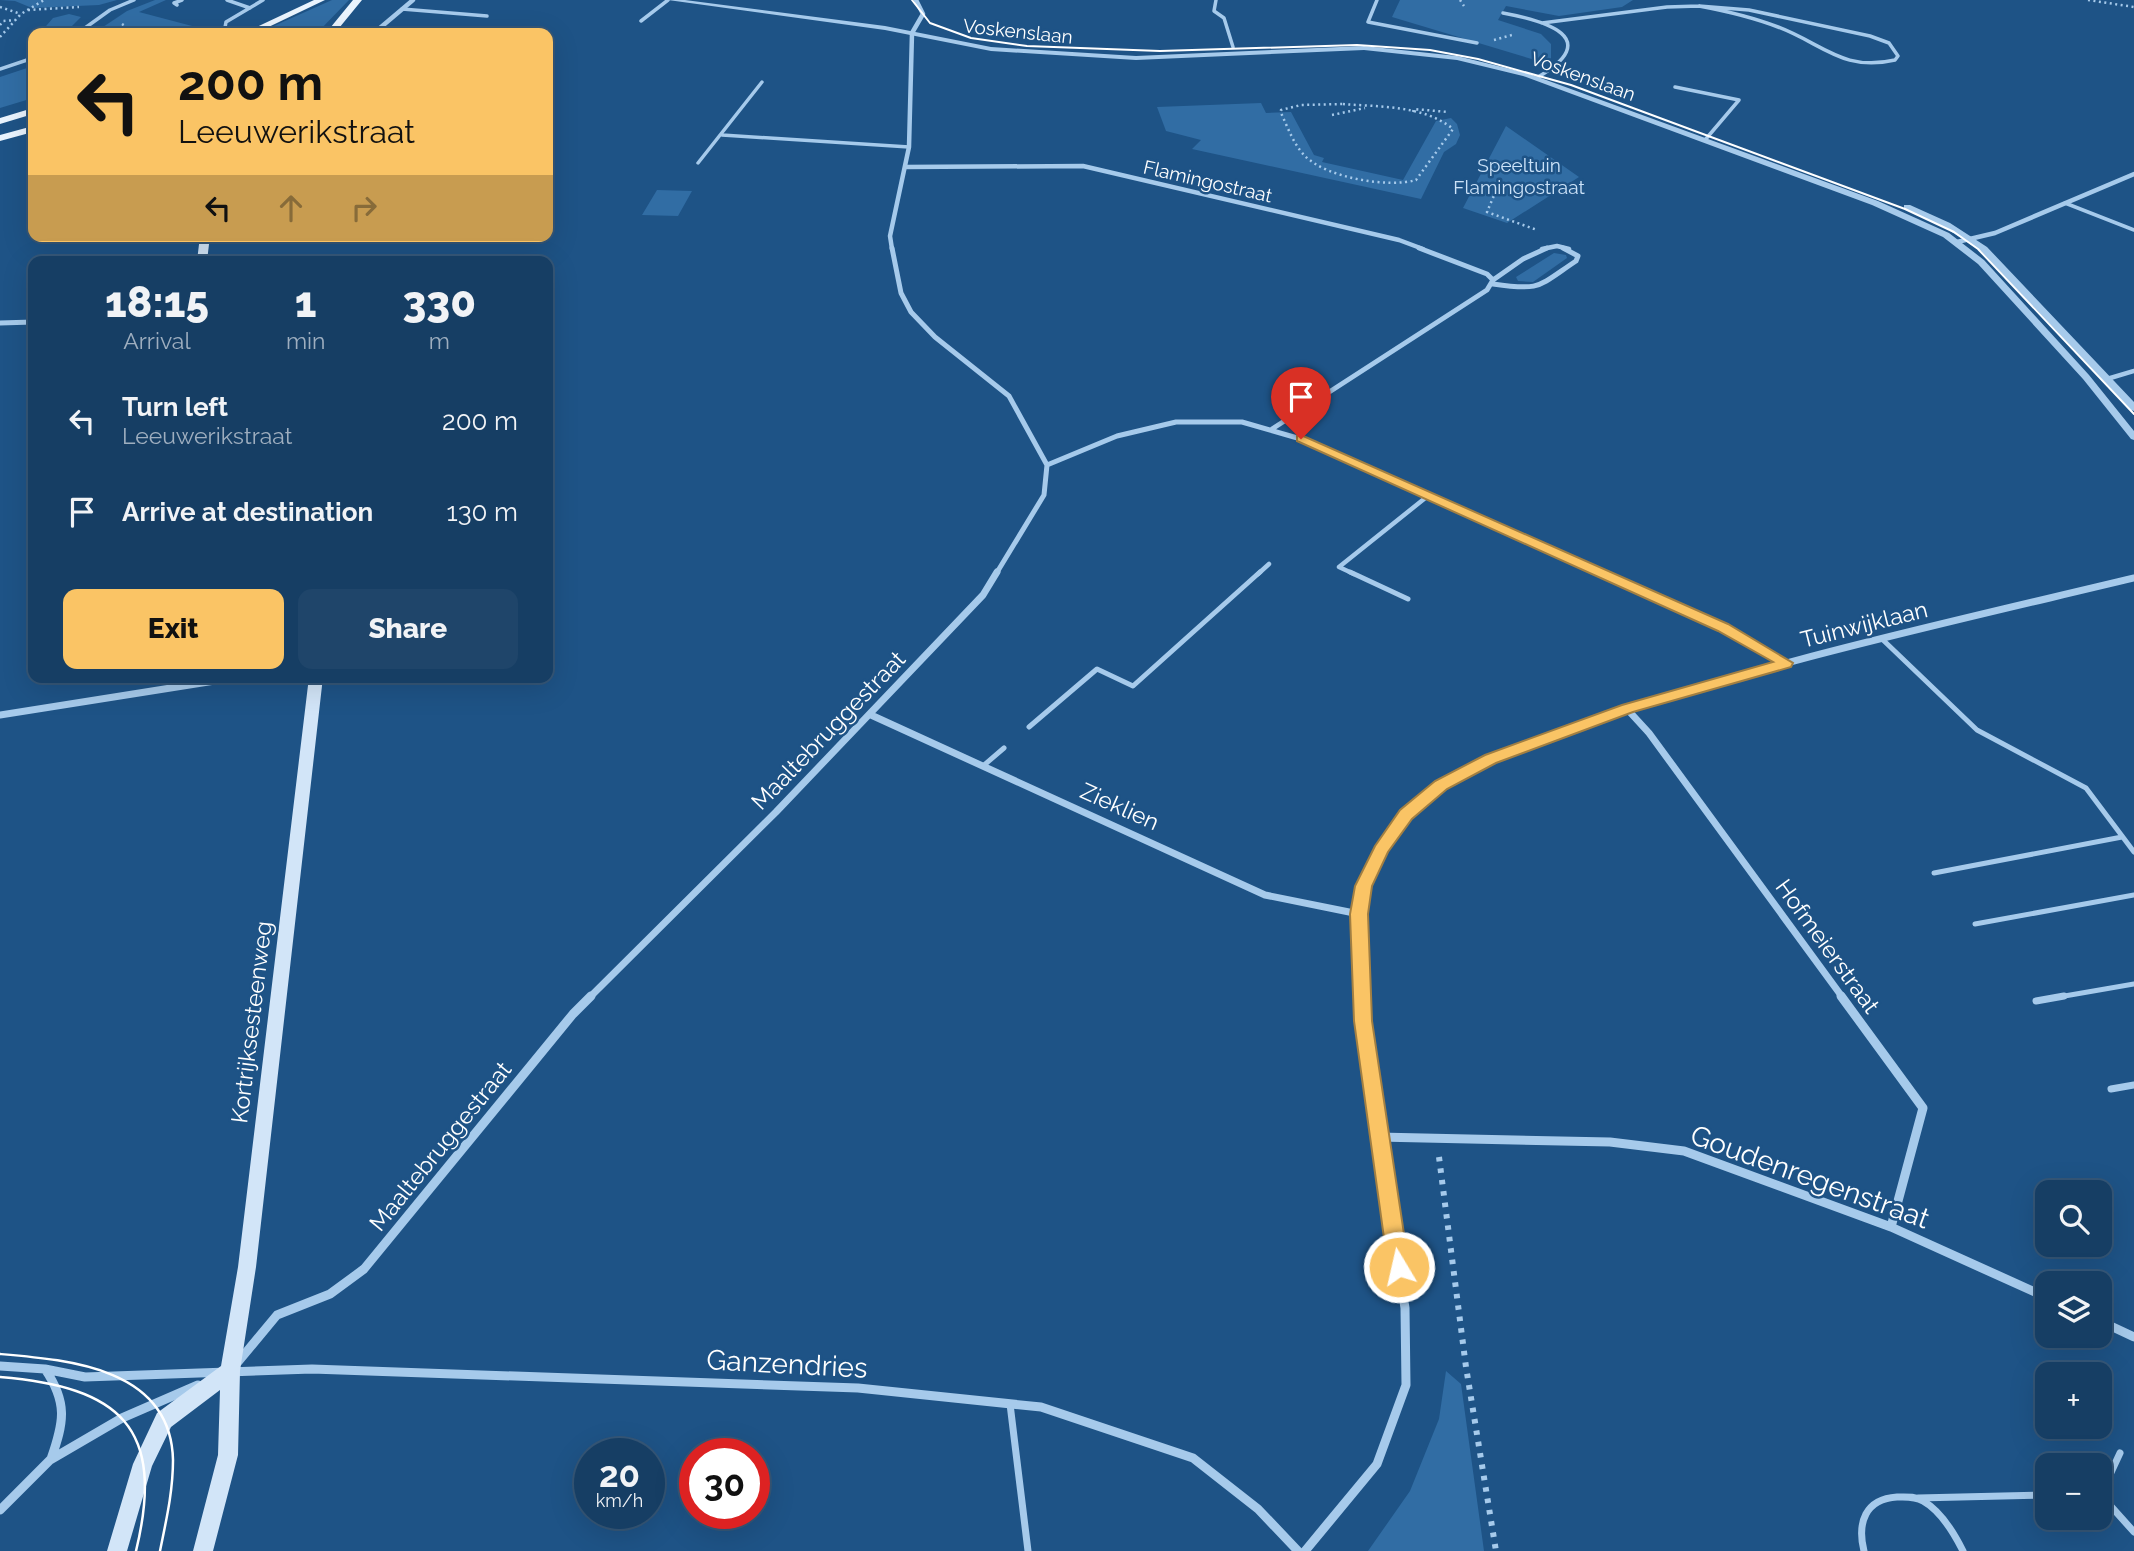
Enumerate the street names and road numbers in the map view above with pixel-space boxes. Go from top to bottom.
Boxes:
street label: Voskenslaan [962,14,1074,48]
street label: Voskenslaan [1528,47,1638,105]
street label: Flamingostraat [1141,155,1275,207]
street label: Tuinwijklaan [1798,595,1930,653]
street label: Maaltebruggestraat [745,645,911,815]
street label: Zieklien [1076,777,1164,835]
street label: Hofmeierstraat [1770,874,1886,1018]
street label: Kortrijksesteenweg [225,919,277,1125]
street label: Maaltebruggestraat [364,1056,517,1236]
street label: Goudenregenstraat [1686,1118,1935,1236]
street label: Ganzendries [706,1343,868,1385]

